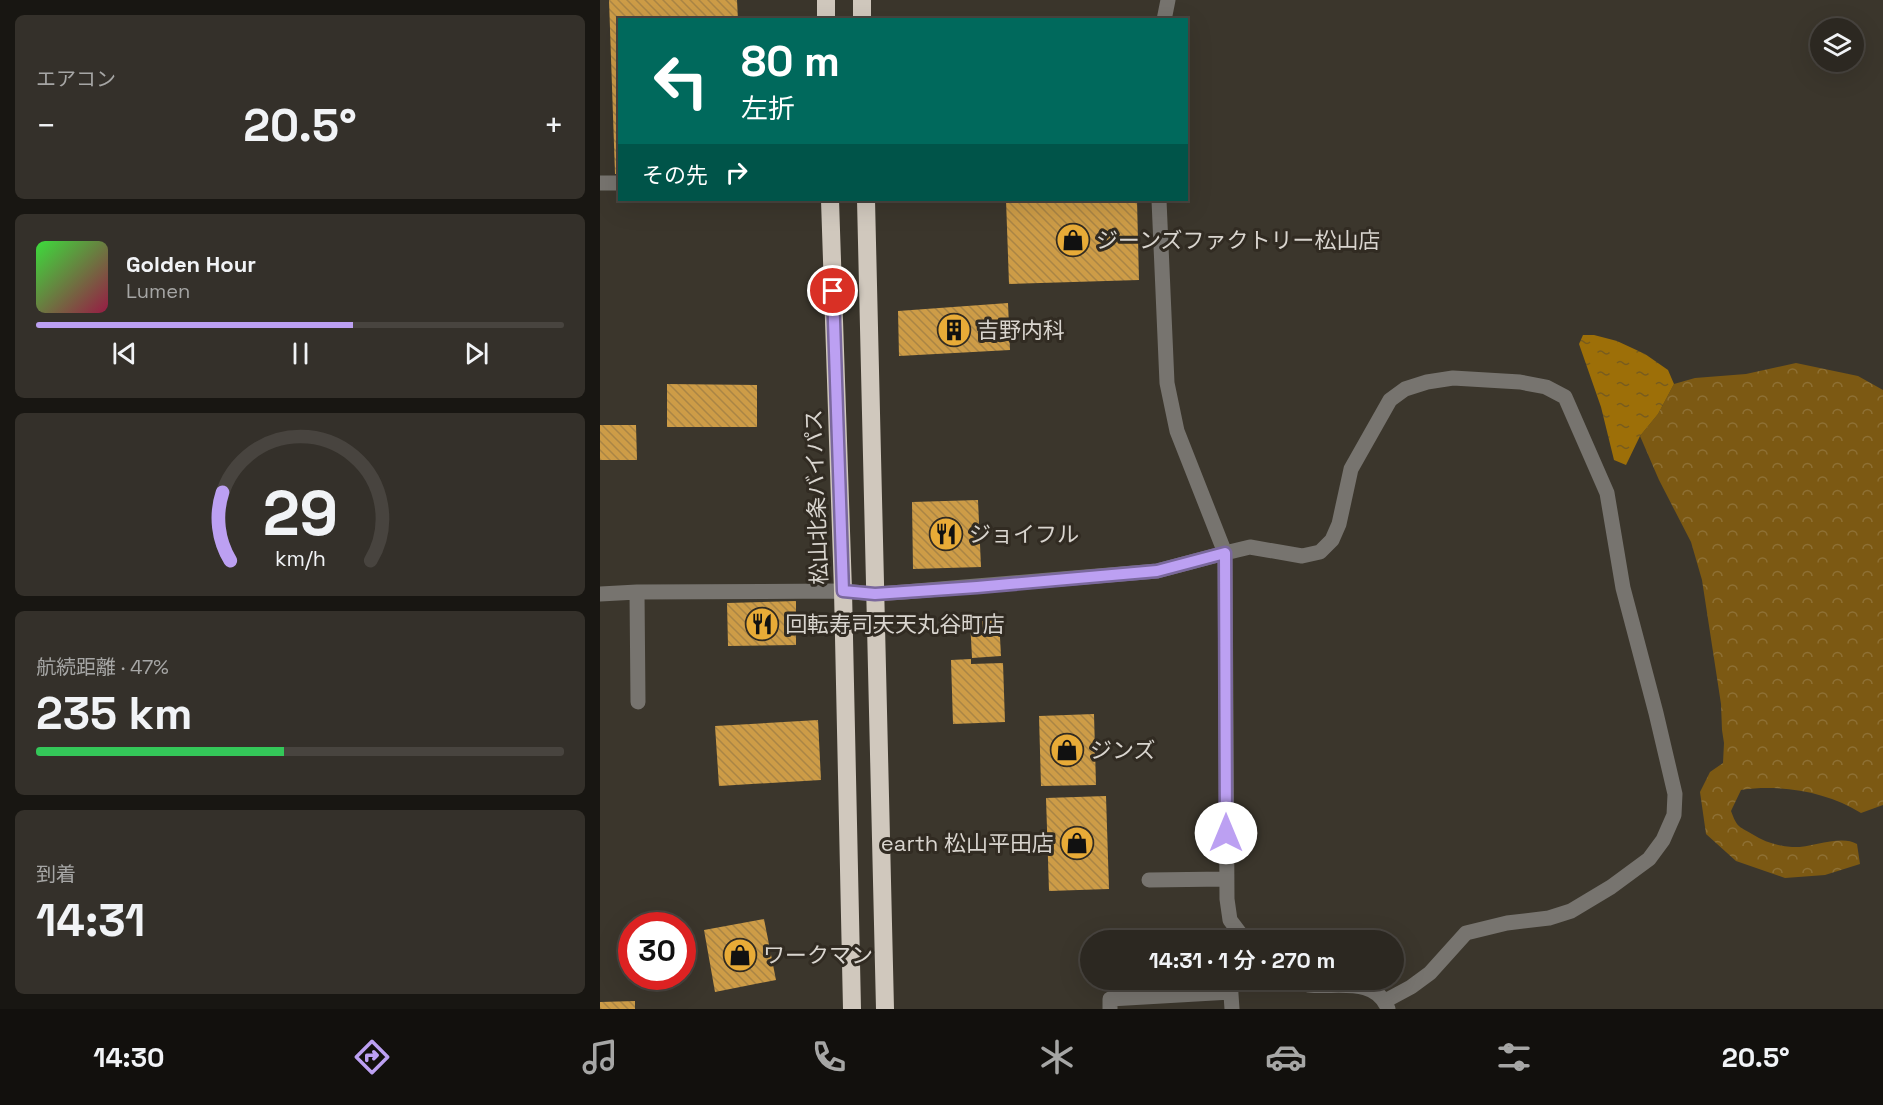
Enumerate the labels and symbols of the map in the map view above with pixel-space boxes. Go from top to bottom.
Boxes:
shop icon: ジーンズファクトリー松山店 [1055,222,1091,258]
place label: ジーンズファクトリー松山店 [1096,226,1380,254]
pin [807,265,858,316]
building icon: 吉野内科 [936,312,972,348]
place label: 吉野内科 [977,316,1065,344]
street label: 松山北条バイパス [799,409,833,585]
restaurant icon: ジョイフル [928,516,964,552]
place label: ジョイフル [969,520,1079,548]
restaurant icon: 回転寿司天天丸谷町店 [744,606,780,642]
place label: 回転寿司天天丸谷町店 [785,610,1005,638]
shop icon: ジンズ [1049,732,1085,768]
place label: ジンズ [1090,736,1156,764]
position arrow [1194,801,1258,865]
shop icon: earth 松山平田店 [1059,825,1095,861]
place label: earth 松山平田店 [881,829,1054,857]
speed limit sign: 30 [618,912,696,990]
shop icon: ワークマン [722,937,758,973]
place label: ワークマン [763,941,873,969]

